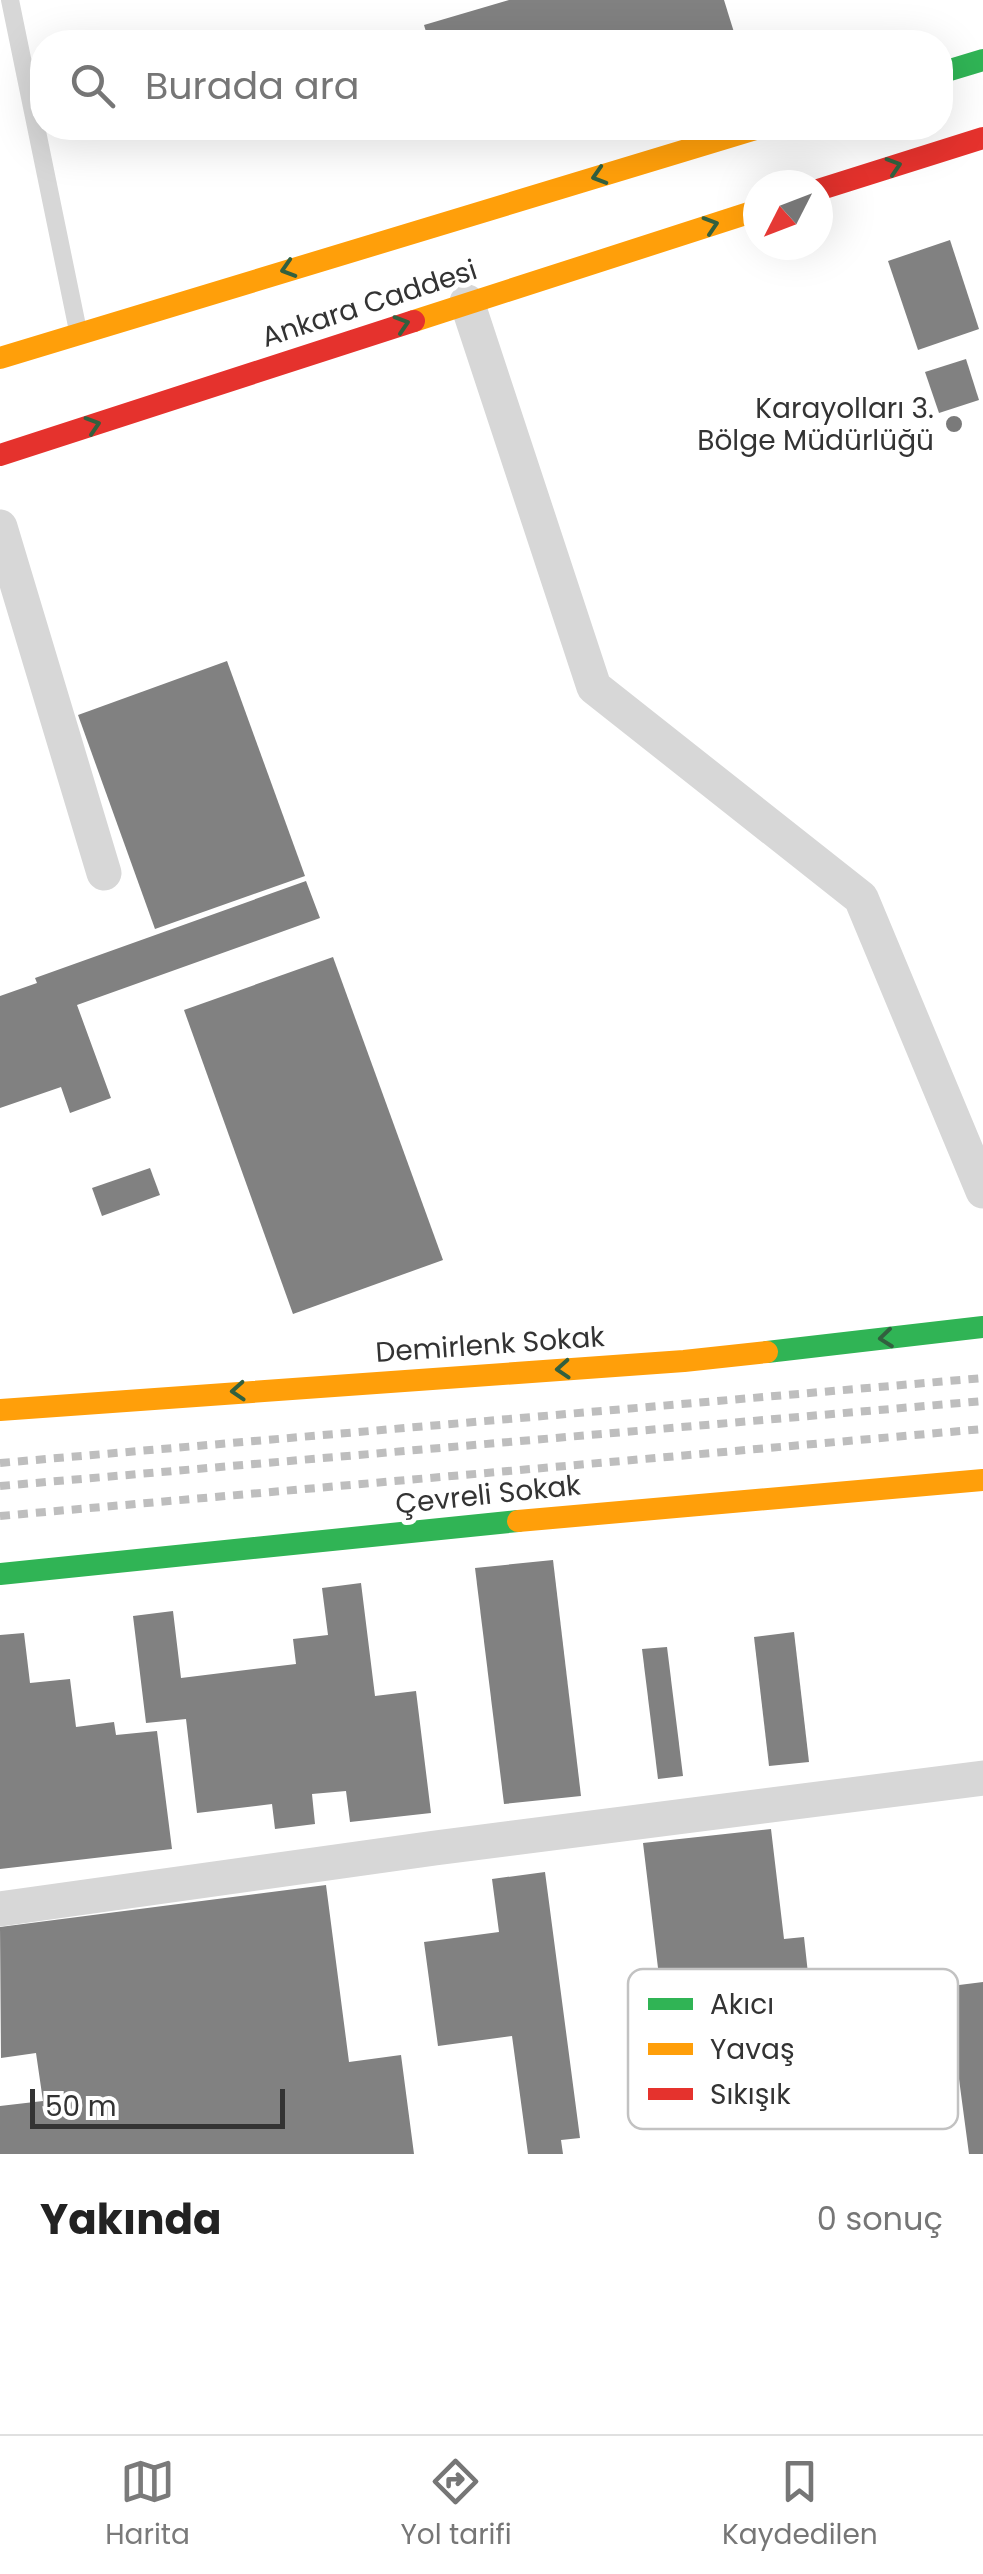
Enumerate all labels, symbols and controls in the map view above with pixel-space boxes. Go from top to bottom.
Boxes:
search box [30,30,953,140]
icon: search [65,58,120,113]
text: Burada ara [145,59,360,112]
one-way arrow [884,158,901,178]
one-way arrow [591,164,608,185]
north arrow [743,170,833,260]
one-way arrow [702,216,719,236]
street label: Ankara Caddesi [256,250,482,357]
one-way arrow [280,257,297,278]
one-way arrow [392,315,409,335]
place label: Karayolları 3. Bölge Müdürlüğü [697,389,934,460]
marker: Karayolları 3. Bölge Müdürlüğü [943,413,965,435]
one-way arrow [83,416,100,436]
street label: Demirlenk Sokak [374,1317,606,1372]
one-way arrow [878,1327,894,1348]
one-way arrow [554,1358,570,1379]
one-way arrow [230,1380,246,1401]
street label: Çevreli Sokak [394,1465,583,1524]
legend [628,1969,958,2129]
text: Akıcı [710,1985,774,2024]
text: Yavaş [710,2030,795,2069]
text: Sıkışık [710,2075,791,2114]
scale bar [30,2084,285,2128]
text: 50 m [45,2087,116,2126]
text: Yakında [40,2190,221,2249]
text: 0 sonuç [817,2196,943,2241]
tab: Harita [105,2454,190,2556]
tab: Yol tarifi [400,2454,512,2556]
tab: Kaydedilen [722,2454,878,2556]

